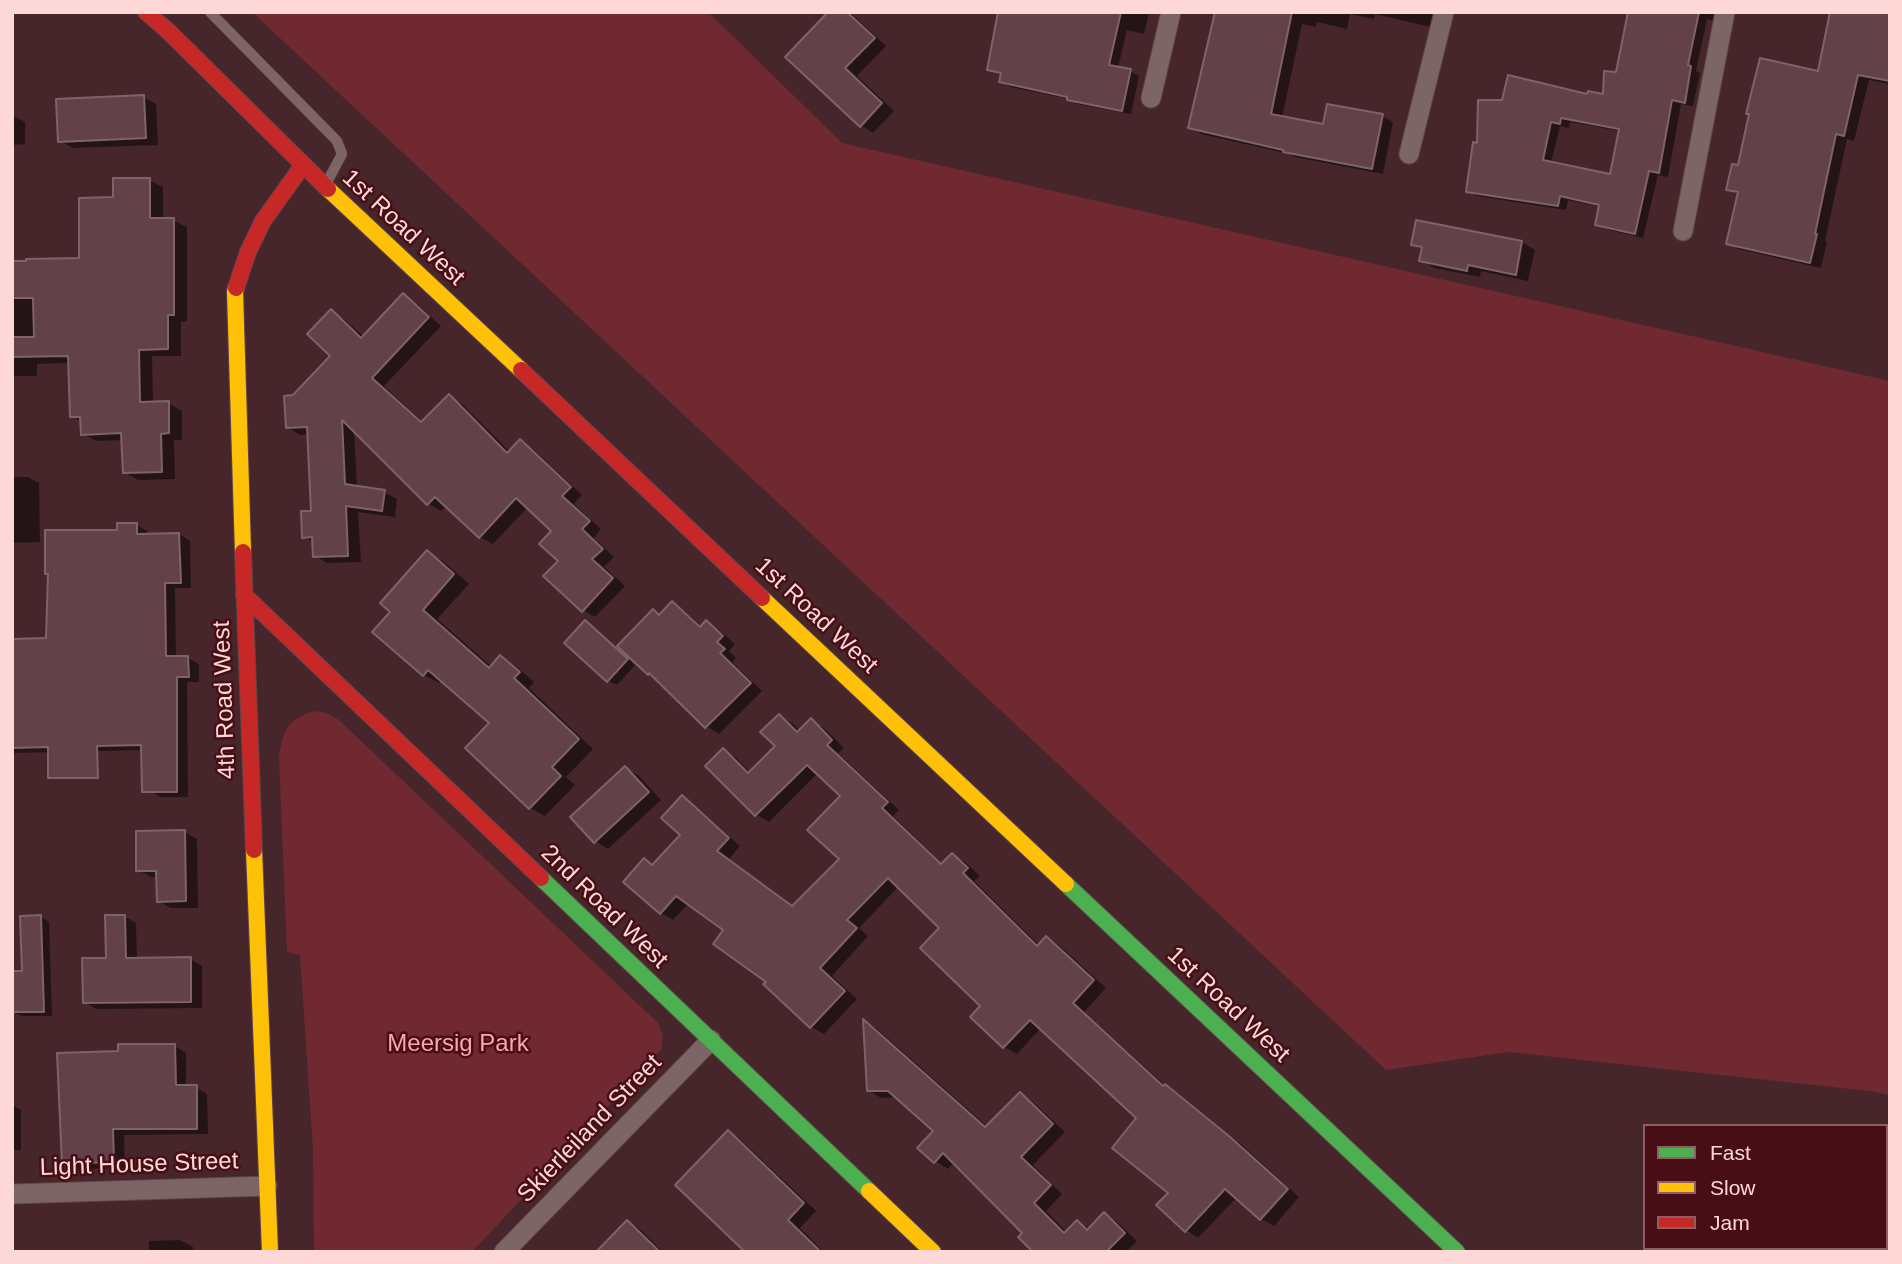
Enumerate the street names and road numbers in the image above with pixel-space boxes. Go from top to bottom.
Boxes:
street label: 1st Road West [336,164,470,292]
street label: 1st Road West [749,552,883,680]
street label: 4th Road West [208,620,242,780]
street label: 2nd Road West [535,839,673,975]
street label: 1st Road West [1161,941,1295,1069]
street label: Skierleiland Street [512,1049,668,1209]
street label: Light House Street [39,1147,239,1183]

